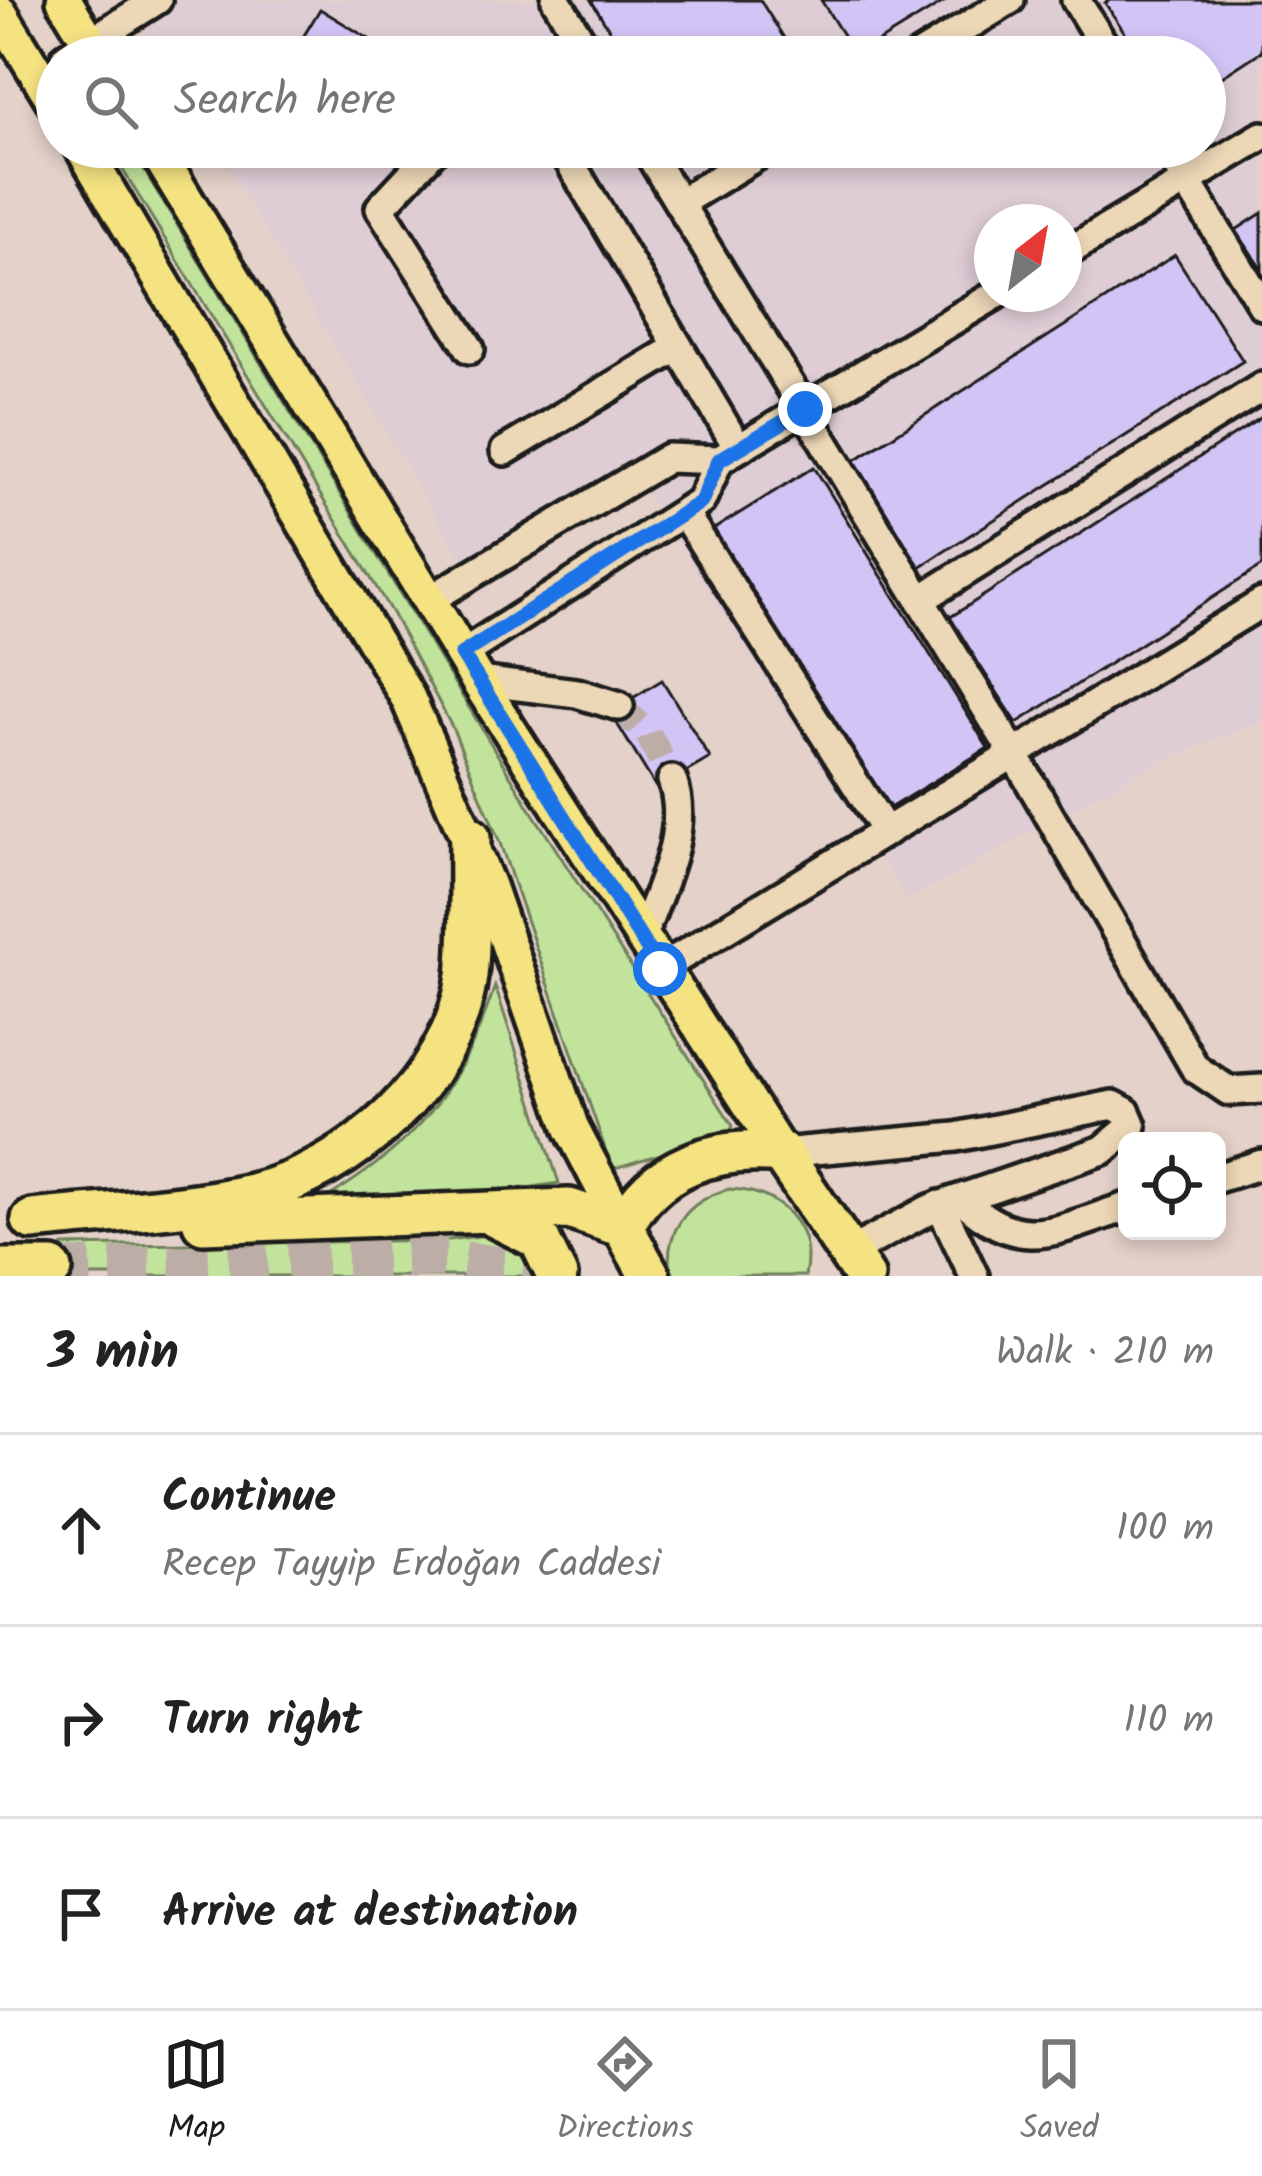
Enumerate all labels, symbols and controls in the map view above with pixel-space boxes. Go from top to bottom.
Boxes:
search box [36,36,1226,168]
text: Search here [174,66,396,138]
icon: search [78,69,144,135]
north arrow [974,204,1082,312]
route end [778,382,832,436]
route start [633,942,687,996]
map controls [1118,1132,1226,1240]
button: locate [1118,1132,1226,1240]
text: 3 min [48,1314,179,1395]
text: Walk · 210 m [996,1323,1214,1385]
text: Continue [162,1463,336,1535]
icon: ahead [48,1497,114,1563]
text: 100 m [1116,1499,1214,1561]
text: Recep Tayyip Erdoğan Caddesi [162,1535,661,1597]
text: Turn right [162,1686,362,1758]
icon: right [48,1689,114,1755]
text: 110 m [1123,1691,1214,1753]
text: Arrive at destination [162,1878,578,1950]
icon: arrive [48,1881,114,1947]
tab: Map [163,2031,229,2156]
tab: Directions [556,2031,693,2156]
tab: Saved [1020,2031,1099,2156]

